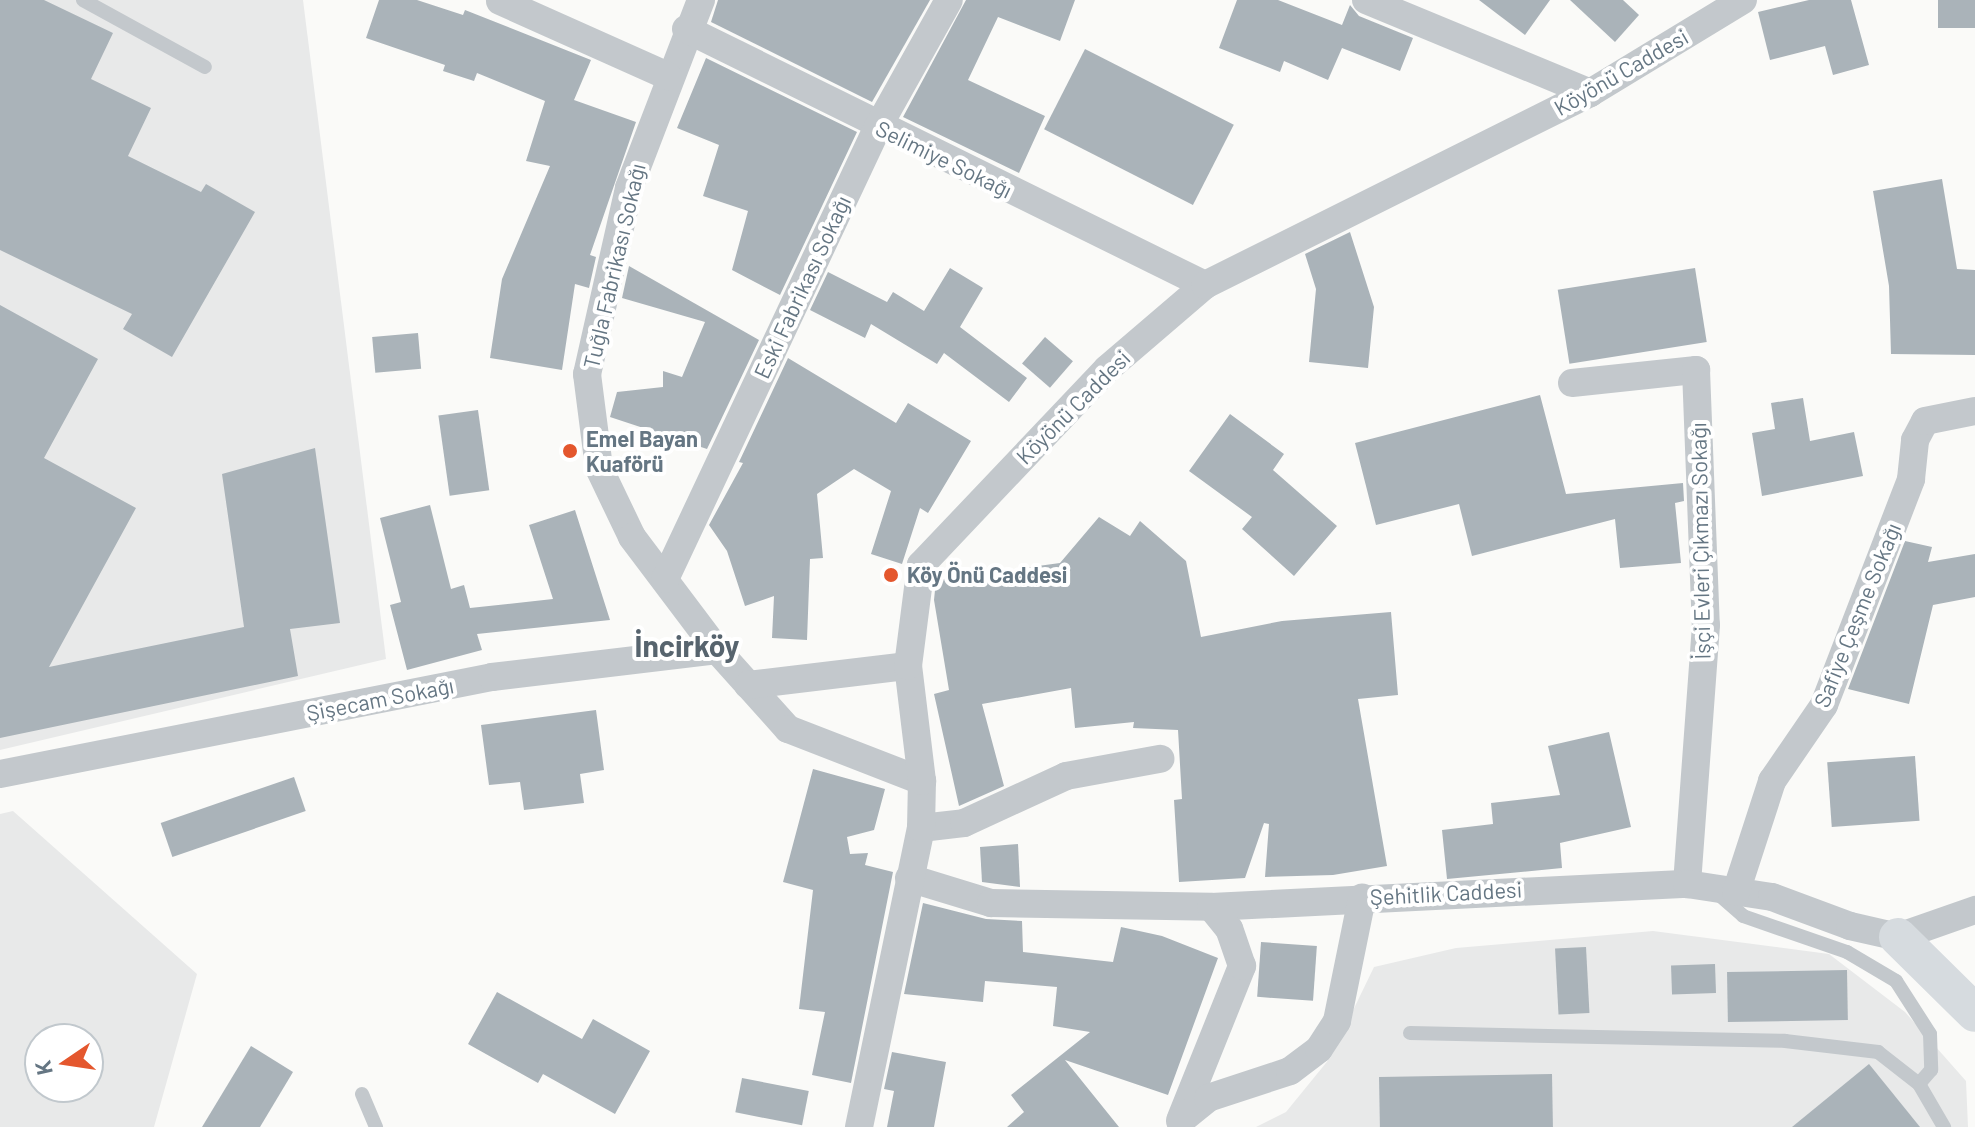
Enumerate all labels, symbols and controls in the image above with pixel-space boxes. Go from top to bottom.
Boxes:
street label: Köyönü Caddesi [1549,23,1693,121]
street label: Selimiye Sokağı [872,115,1016,203]
street label: Tuğla Fabrikası Sokağı [578,161,650,371]
street label: Eski Fabrikası Sokağı [748,191,856,383]
street label: Köyönü Caddesi [1011,345,1135,469]
street label: İşçi Evleri Çıkmazı Sokağı [1685,422,1715,660]
place label: Emel Bayan Kuaförü [586,425,698,476]
marker: Emel Bayan Kuaförü [561,442,579,460]
street label: Safiye Çeşme Sokağı [1808,519,1906,711]
place label: Köy Önü Caddesi [907,562,1067,588]
marker: Köy Önü Caddesi [882,566,900,584]
district label: İncirköy [635,627,739,663]
street label: Şişecam Sokağı [304,672,456,726]
street label: Şehitlik Caddesi [1369,876,1523,910]
north arrow [24,1023,104,1103]
text: K [28,1058,57,1078]

